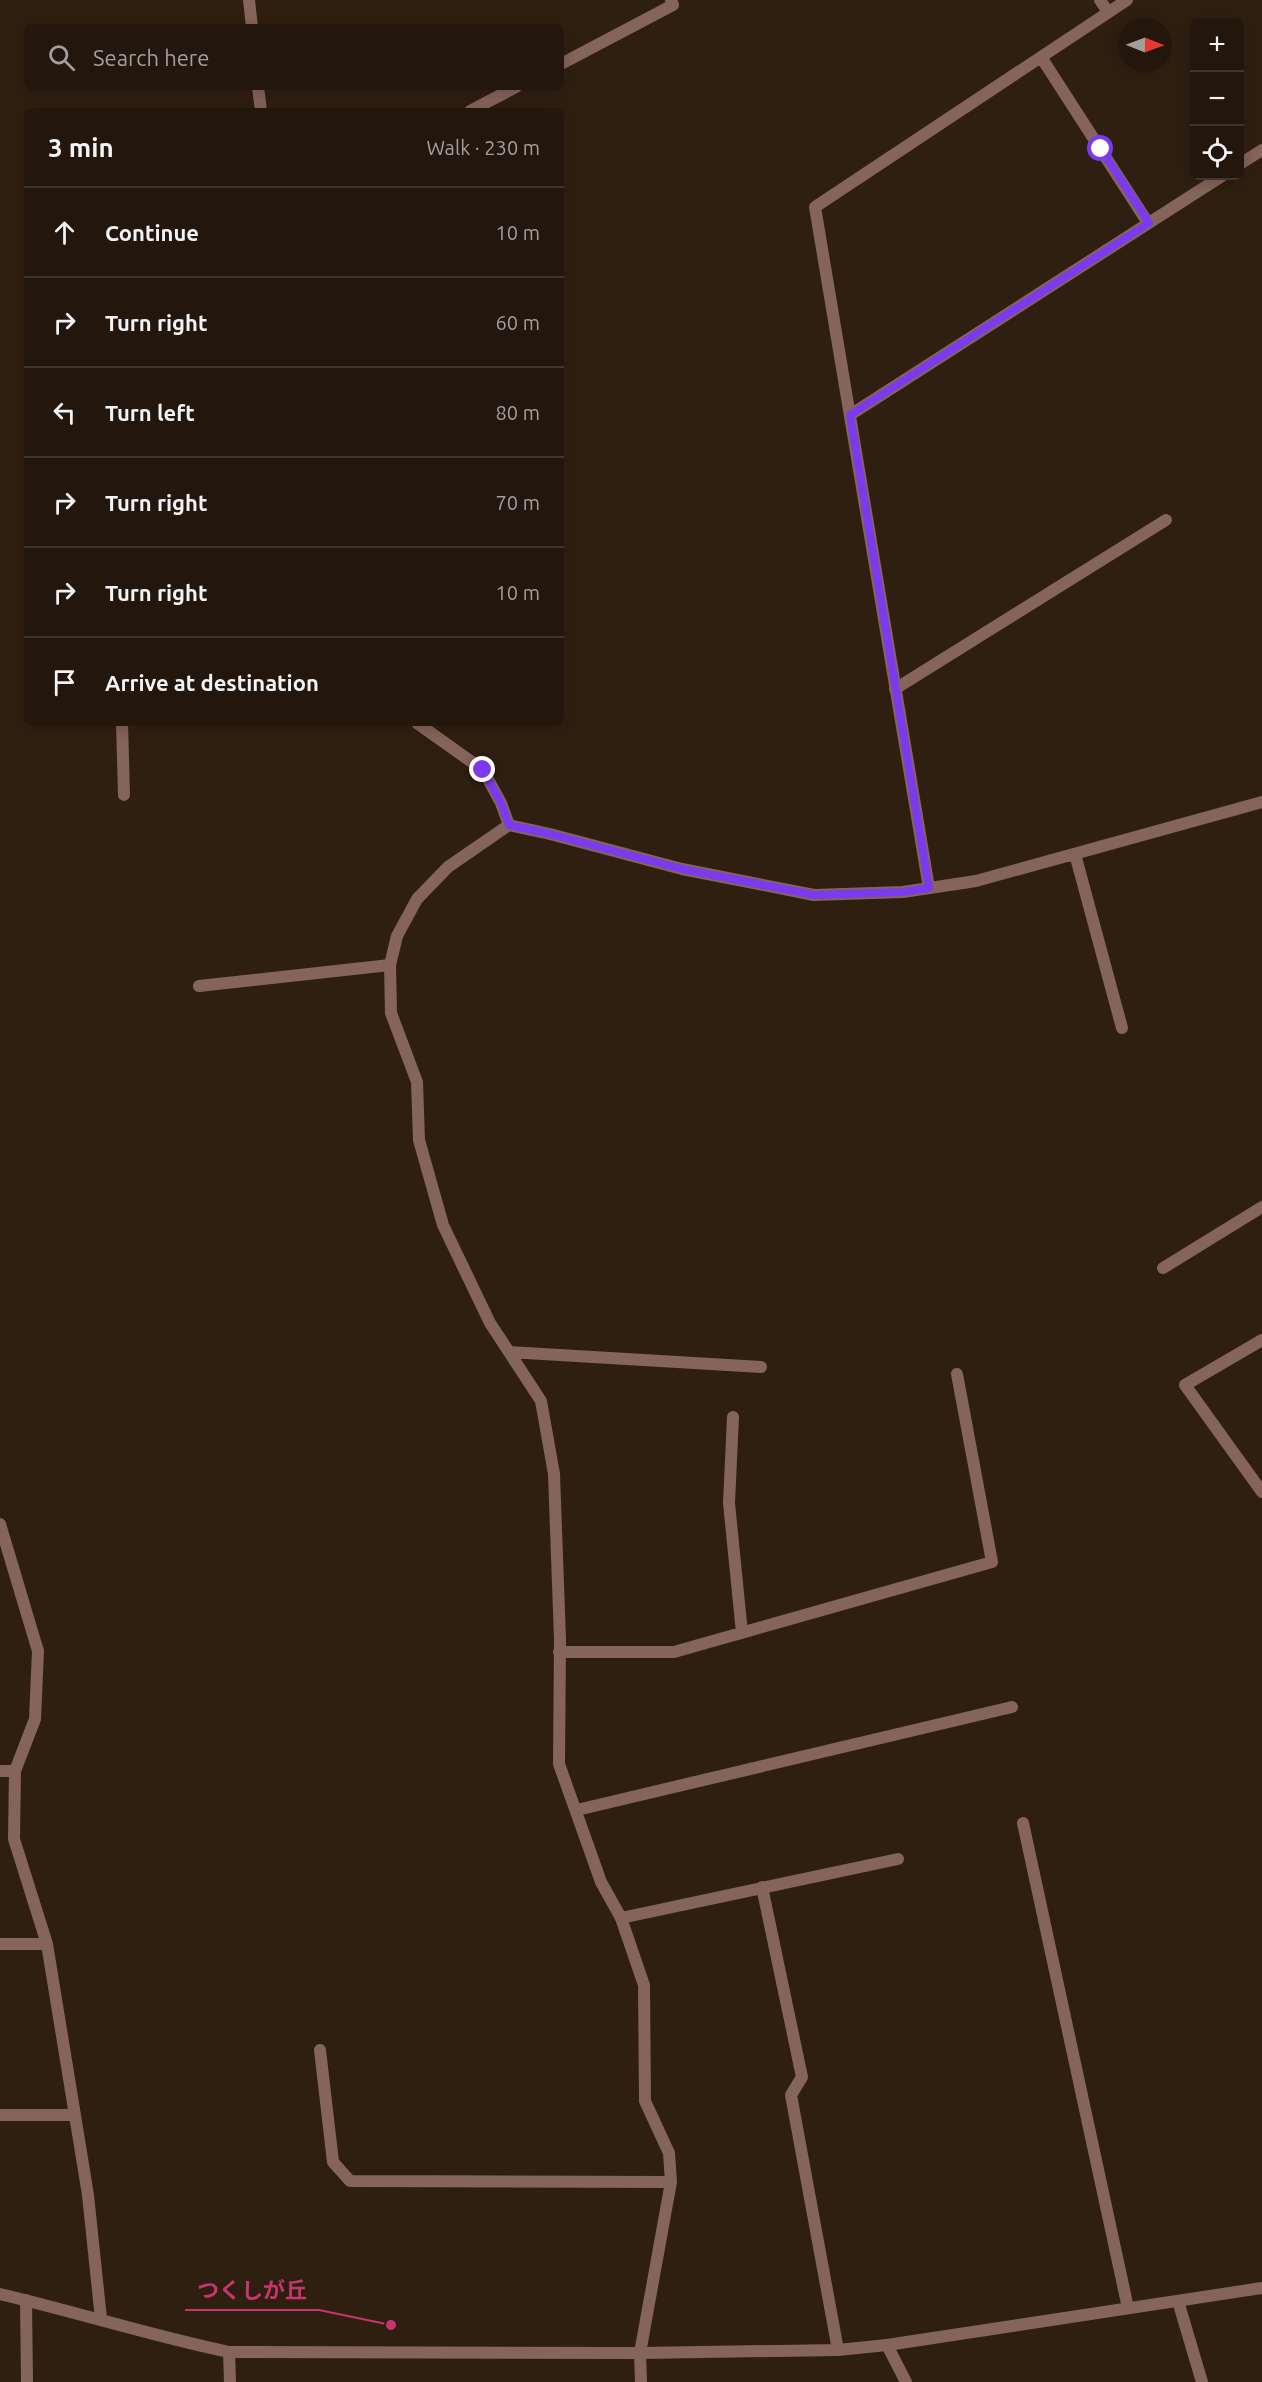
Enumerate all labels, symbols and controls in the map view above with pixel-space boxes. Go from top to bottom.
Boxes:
north arrow [1118,18,1172,72]
map controls [1190,18,1244,180]
button: + [1190,18,1244,72]
search box [24,24,564,90]
icon: search [45,41,78,74]
text: Search here [93,45,209,70]
button: − [1190,72,1244,126]
button: locate [1190,126,1244,180]
text: 3 min [48,133,114,162]
route start [1087,135,1113,161]
text: Walk · 230 m [427,136,540,159]
icon: ahead [48,216,81,249]
text: Continue [105,220,199,245]
text: 10 m [496,221,540,244]
icon: right [48,306,81,339]
text: Turn right [105,310,207,335]
text: 60 m [496,311,540,334]
icon: left [48,396,81,429]
text: Turn left [105,400,195,425]
text: 80 m [496,401,540,424]
icon: right [48,486,81,519]
text: Turn right [105,490,207,515]
text: 70 m [496,491,540,514]
icon: right [48,576,81,609]
text: Turn right [105,580,207,605]
text: 10 m [496,581,540,604]
icon: arrive [48,666,81,699]
text: Arrive at destination [105,670,319,695]
route end [469,756,495,782]
callout: つくしが丘 [185,2270,319,2310]
text: つくしが丘 [197,2277,307,2302]

